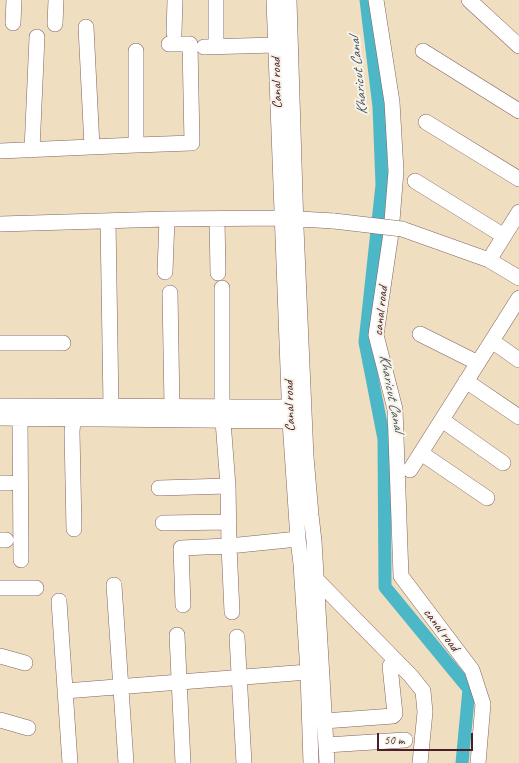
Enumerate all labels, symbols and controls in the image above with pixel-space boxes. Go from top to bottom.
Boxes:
water label: Kharicut Canal [346,36,372,116]
street label: Canal road [268,57,286,109]
street label: canal road [370,285,392,337]
water label: Kharicut Canal [375,353,407,433]
street label: Canal road [281,380,299,432]
street label: canal road [419,605,463,655]
scale bar [379,725,475,751]
text: 50 m [384,732,404,748]

